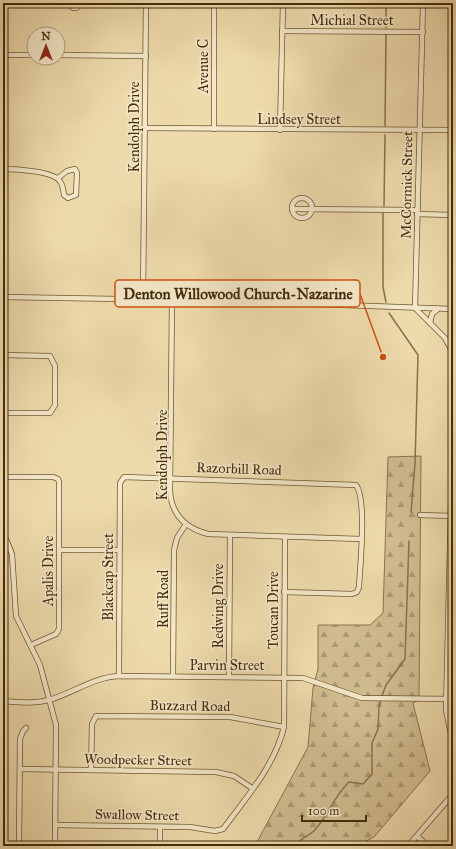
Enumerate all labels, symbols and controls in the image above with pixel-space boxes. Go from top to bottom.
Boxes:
street label: Michial Street [310,12,394,29]
north arrow [26,26,66,66]
text: N [41,30,51,43]
street label: Avenue C [195,39,212,94]
street label: Kendolph Drive [126,81,143,173]
street label: Lindsey Street [257,111,341,128]
street label: McCormick Street [398,131,416,239]
callout: Denton Willowood Church-Nazarine [115,280,360,307]
text: Denton Willowood Church-Nazarine [123,285,353,303]
street label: Kendolph Drive [154,409,171,501]
street label: Razorbill Road [196,459,282,479]
street label: Blackcap Street [100,533,117,621]
street label: Apalis Drive [40,536,57,607]
street label: Redwing Drive [210,563,227,649]
street label: Ruff Road [155,570,172,628]
street label: Toucan Drive [265,571,282,649]
street label: Parvin Street [189,657,265,674]
street label: Buzzard Road [150,697,230,715]
street label: Woodpecker Street [84,751,192,769]
scale bar [302,797,366,823]
text: 100 m [308,804,339,818]
street label: Swallow Street [95,806,179,824]

